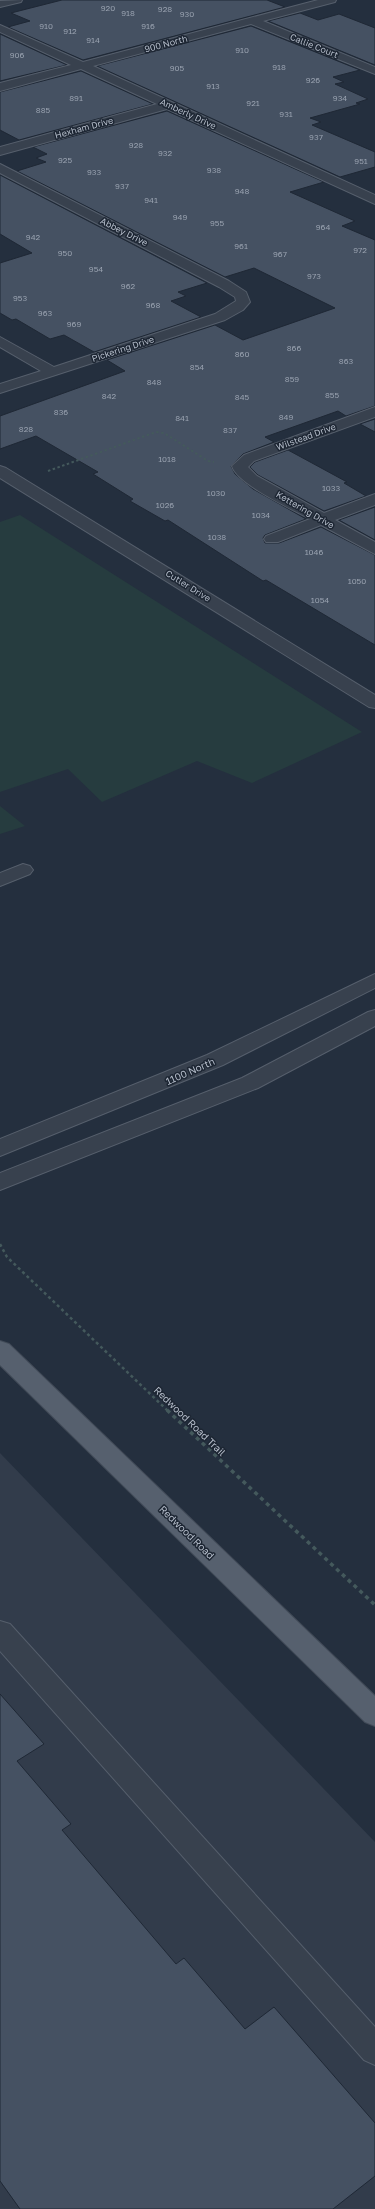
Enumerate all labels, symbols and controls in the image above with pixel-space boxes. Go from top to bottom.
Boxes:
house number: 920 [101,3,115,13]
house number: 928 [158,4,172,14]
house number: 918 [121,8,135,18]
house number: 930 [180,9,194,19]
house number: 910 [39,21,53,31]
house number: 916 [141,21,155,31]
house number: 912 [63,26,77,36]
street label: Callie Court [288,31,340,60]
street label: 900 North [143,33,189,55]
house number: 914 [86,35,100,45]
house number: 910 [235,45,249,55]
house number: 906 [10,50,24,60]
house number: 918 [272,62,286,72]
house number: 905 [170,63,185,73]
house number: 926 [306,75,320,85]
house number: 913 [206,81,220,91]
house number: 891 [69,93,83,103]
house number: 934 [333,93,347,103]
street label: Amberly Drive [158,96,218,131]
house number: 921 [246,98,260,108]
house number: 885 [36,105,51,115]
house number: 931 [279,109,293,119]
street label: Hexham Drive [53,114,114,141]
house number: 937 [309,132,323,142]
house number: 928 [129,140,143,150]
house number: 932 [158,148,172,158]
house number: 925 [58,155,72,165]
house number: 951 [354,156,368,166]
house number: 938 [207,165,221,175]
house number: 933 [87,167,101,177]
house number: 937 [115,181,129,191]
house number: 948 [235,186,249,196]
house number: 941 [144,195,158,205]
house number: 949 [173,212,187,222]
street label: Abbey Drive [99,215,150,248]
house number: 955 [210,218,224,228]
house number: 964 [316,222,330,232]
house number: 942 [26,232,41,242]
house number: 961 [234,241,248,251]
house number: 972 [353,245,367,255]
house number: 950 [58,248,72,258]
house number: 967 [273,249,287,259]
house number: 954 [89,264,103,274]
house number: 973 [307,271,321,281]
house number: 962 [121,281,136,291]
house number: 953 [13,293,27,303]
house number: 968 [146,300,160,310]
house number: 963 [38,308,52,318]
house number: 969 [67,319,81,329]
street label: Pickering Drive [90,333,155,364]
house number: 866 [287,343,301,353]
house number: 860 [235,349,249,359]
house number: 863 [339,356,354,366]
house number: 854 [190,362,204,372]
house number: 859 [285,374,299,384]
house number: 848 [147,377,161,387]
house number: 855 [325,390,339,400]
house number: 842 [102,391,117,401]
house number: 845 [235,392,250,402]
house number: 836 [54,407,68,417]
house number: 849 [279,412,293,422]
house number: 841 [175,413,189,423]
street label: Wilstead Drive [274,421,337,452]
house number: 828 [19,424,33,434]
house number: 837 [223,425,237,435]
house number: 1018 [158,454,176,464]
house number: 1033 [322,483,340,493]
house number: 1030 [207,488,225,498]
street label: Kettering Drive [274,489,336,531]
house number: 1026 [156,500,174,510]
house number: 1034 [252,510,270,520]
house number: 1038 [208,532,226,542]
house number: 1046 [305,547,323,557]
street label: Cutler Drive [164,567,213,604]
house number: 1050 [348,576,366,586]
house number: 1054 [311,595,329,605]
street label: 1100 North [164,1055,216,1087]
street label: Redwood Road Trail [152,1384,228,1458]
street label: Redwood Road [157,1503,217,1561]

